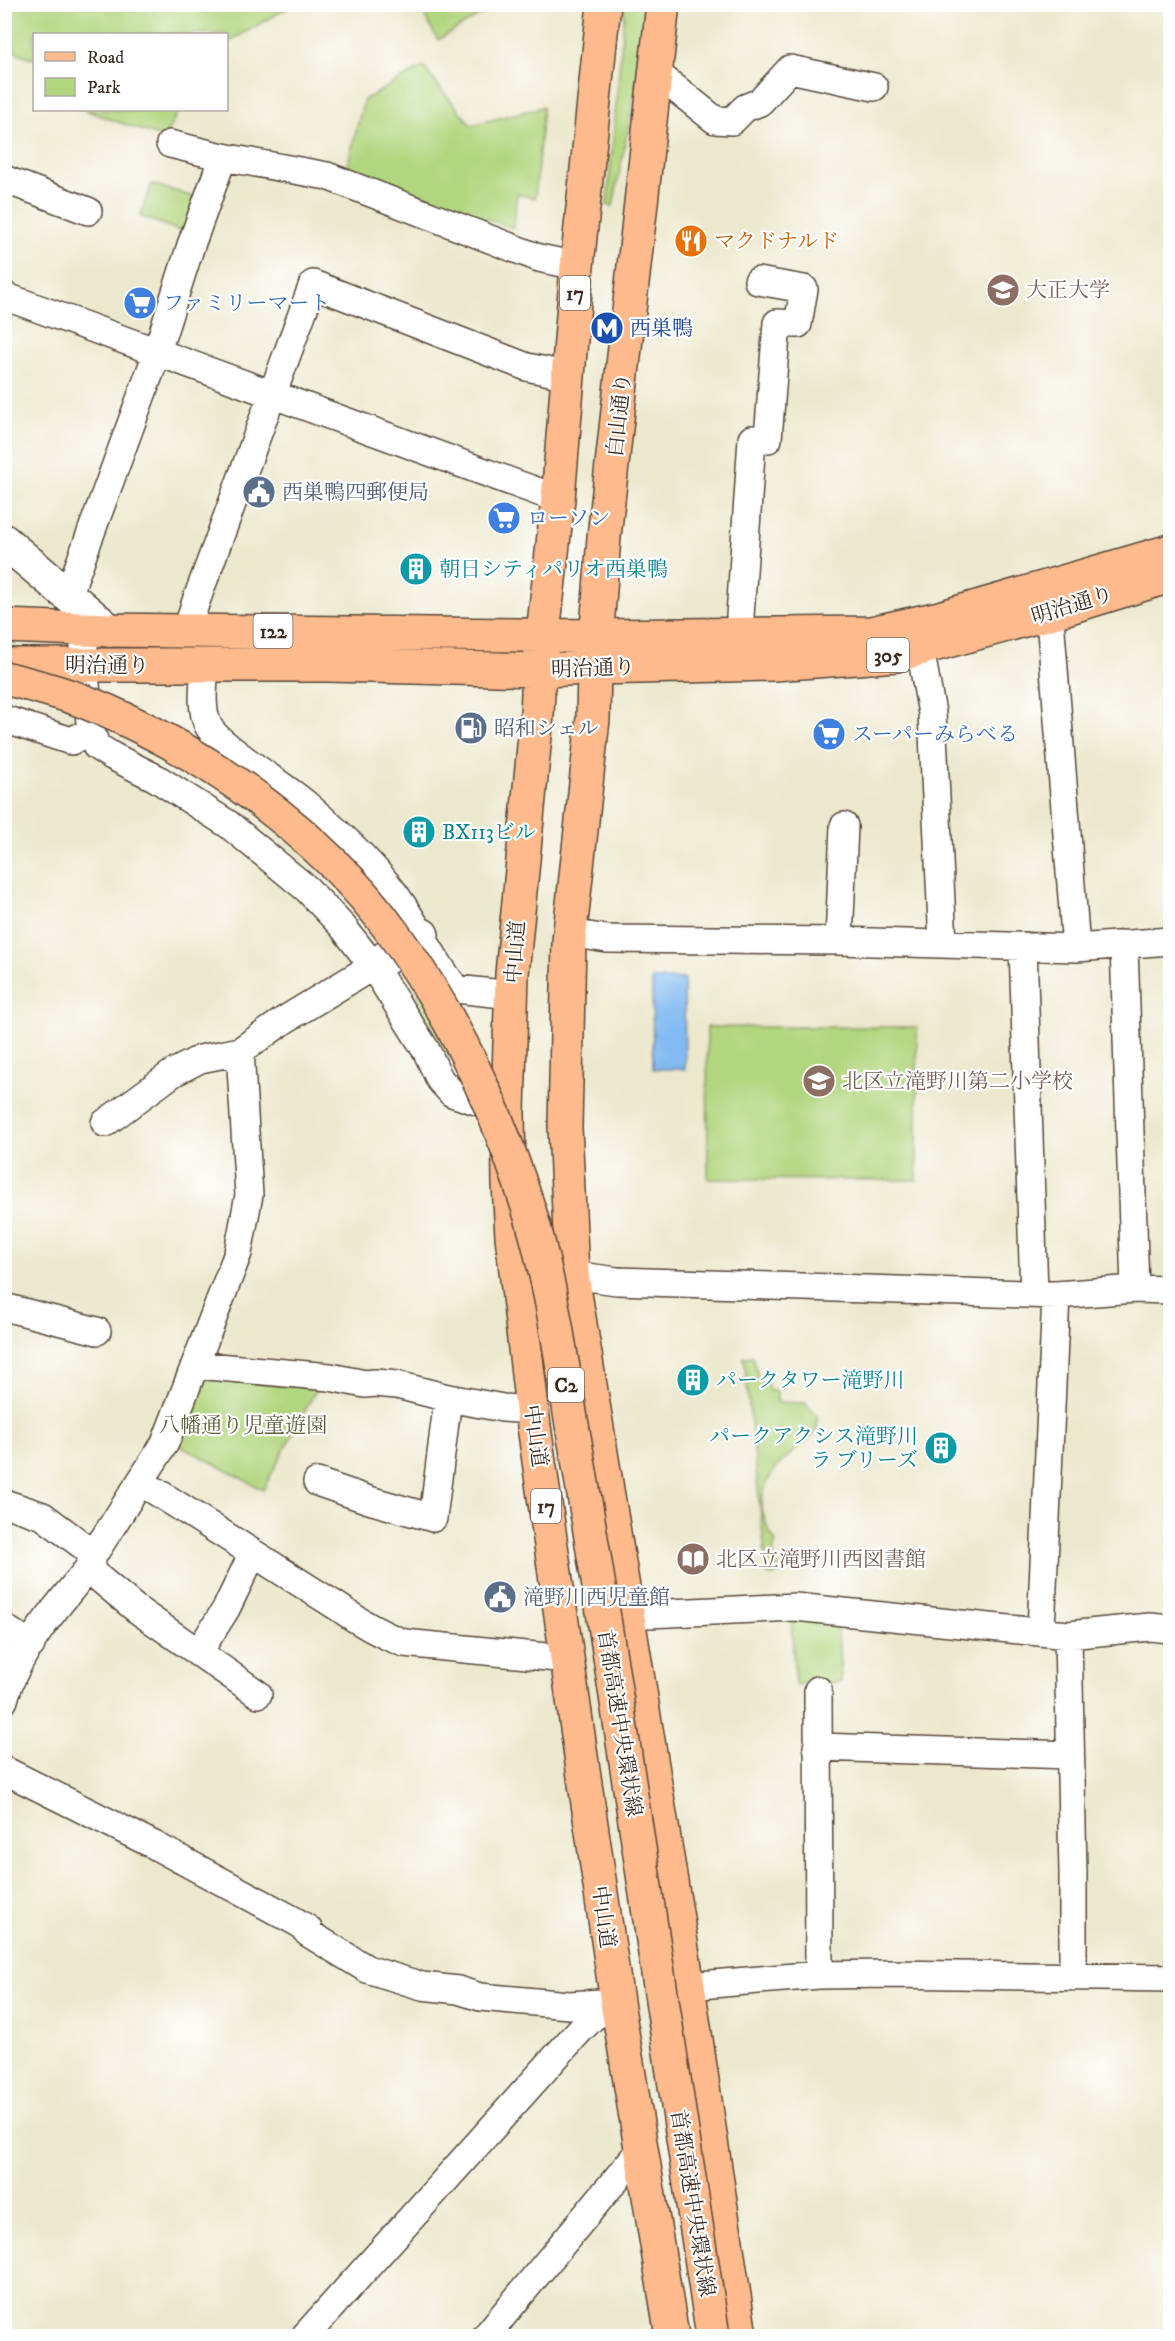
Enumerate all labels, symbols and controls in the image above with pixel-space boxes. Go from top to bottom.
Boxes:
legend [33,33,228,111]
text: Road [87,47,124,69]
text: Park [87,77,121,99]
restaurant icon: マクドナルド [673,223,709,259]
place label: マクドナルド [714,229,839,255]
school or university icon: 大正大学 [985,272,1021,308]
road number: 17 [560,276,590,310]
place label: 大正大学 [1026,278,1110,304]
supermarket icon: ファミリーマート [122,285,158,321]
place label: ファミリーマート [163,291,331,317]
metro station icon: 西巣鴨 [589,310,625,346]
place label: 西巣鴨 [630,316,693,342]
street label: 白山通り [603,372,637,458]
public building icon: 西巣鴨四郵便局 [241,474,277,510]
place label: 西巣鴨四郵便局 [282,480,429,506]
supermarket icon: ローソン [486,500,522,536]
place label: ローソン [527,506,610,532]
building icon: 朝日シティパリオ西巣鴨 [398,551,434,587]
place label: 朝日シティパリオ西巣鴨 [439,557,668,583]
street label: 明治通り [1028,581,1116,631]
road number: 122 [254,614,292,648]
road number: 305 [867,638,909,672]
street label: 明治通り [65,653,149,679]
street label: 明治通り [551,655,635,683]
fuel station icon: 昭和シェル [453,710,489,746]
place label: 昭和シェル [494,716,599,742]
supermarket icon: スーパーみらべる [811,716,847,752]
place label: スーパーみらべる [852,722,1018,748]
building icon: BX113ビル [401,814,437,850]
place label: BX113ビル [442,820,536,846]
street label: 中山道 [501,920,531,984]
school or university icon: 北区立滝野川第二小学校 [801,1063,837,1099]
place label: 北区立滝野川第二小学校 [842,1069,1073,1095]
building icon: パークタワー滝野川 [675,1362,711,1398]
road number: C2 [548,1368,584,1402]
place label: パークタワー滝野川 [716,1368,905,1394]
street label: 中山道 [518,1403,552,1469]
park label: 八幡通り児童遊園 [159,1413,327,1439]
place label: パークアクシス滝野川 ラ ブリーズ [709,1424,918,1474]
building icon: パークアクシス滝野川 ラ ブリーズ [923,1430,959,1466]
road number: 17 [531,1489,561,1523]
library icon: 北区立滝野川西図書館 [675,1541,711,1577]
place label: 北区立滝野川西図書館 [716,1547,926,1573]
public building icon: 滝野川西児童館 [482,1579,518,1615]
place label: 滝野川西児童館 [523,1585,670,1611]
street label: 首都高速中央環状線 [591,1628,647,1819]
street label: 中山道 [586,1884,620,1950]
street label: 首都高速中央環状線 [664,2108,720,2299]

